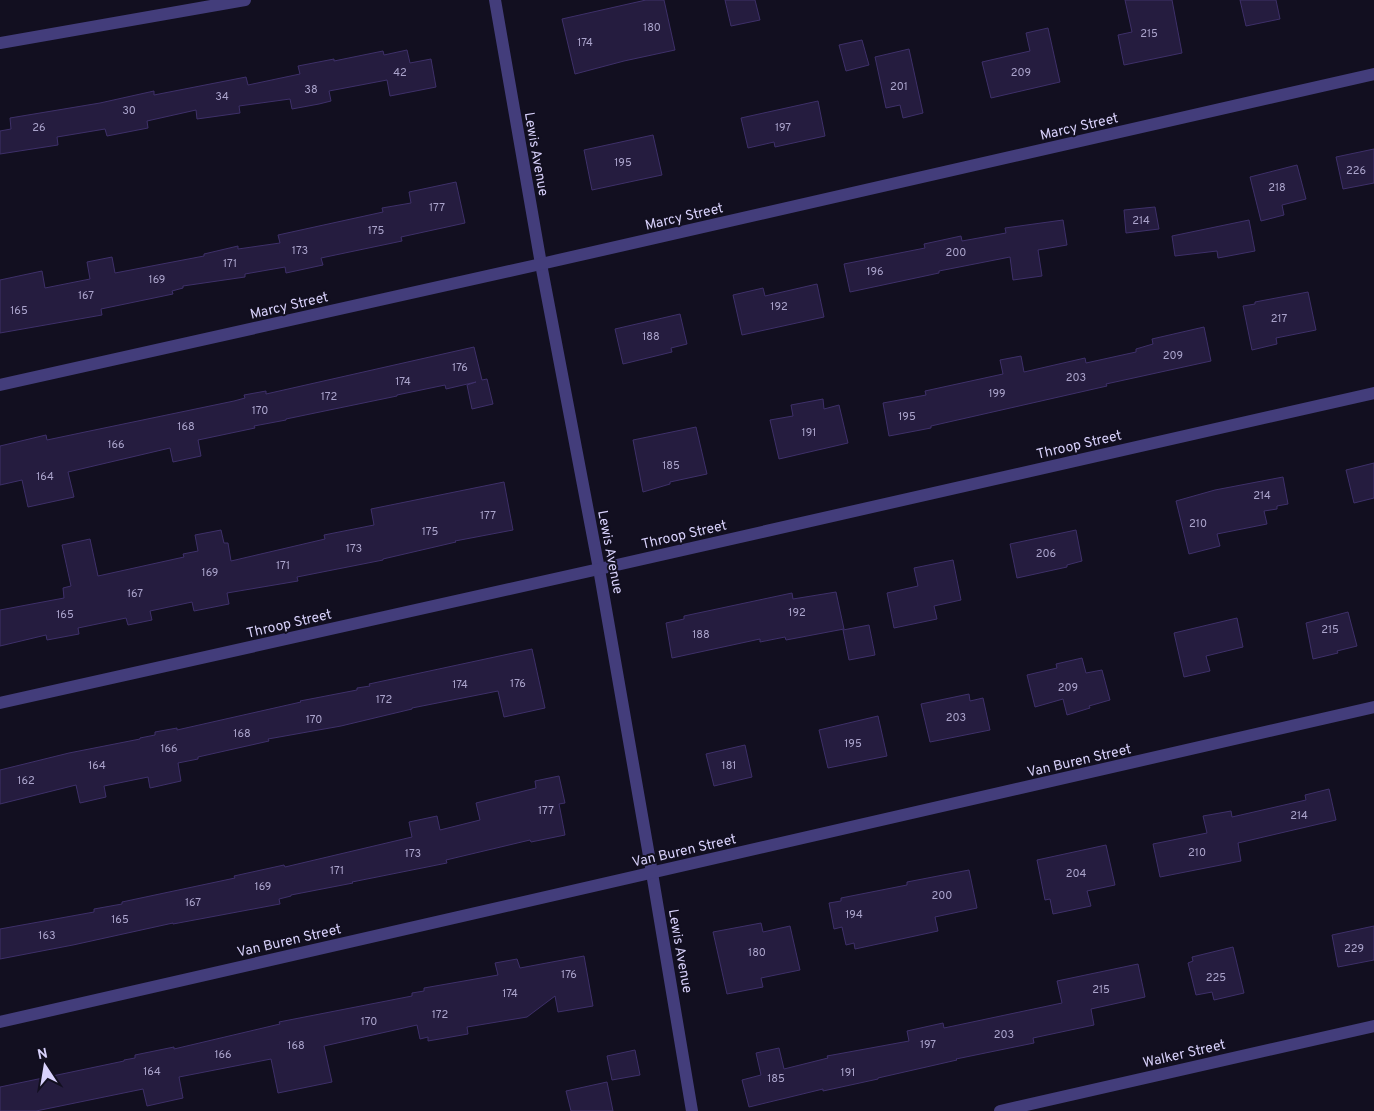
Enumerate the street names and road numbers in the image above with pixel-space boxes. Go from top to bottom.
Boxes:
street label: Marcy Street [1039,110,1120,145]
street label: Lewis Avenue [520,111,551,198]
street label: Marcy Street [644,200,725,235]
street label: Marcy Street [249,289,330,324]
street label: Throop Street [1035,427,1124,464]
street label: Lewis Avenue [593,509,626,596]
street label: Throop Street [640,517,729,554]
street label: Throop Street [245,606,334,643]
street label: Van Buren Street [1026,741,1133,782]
street label: Van Buren Street [631,831,738,872]
street label: Lewis Avenue [664,908,695,995]
street label: Van Buren Street [236,921,343,962]
street label: Walker Street [1141,1037,1227,1072]

